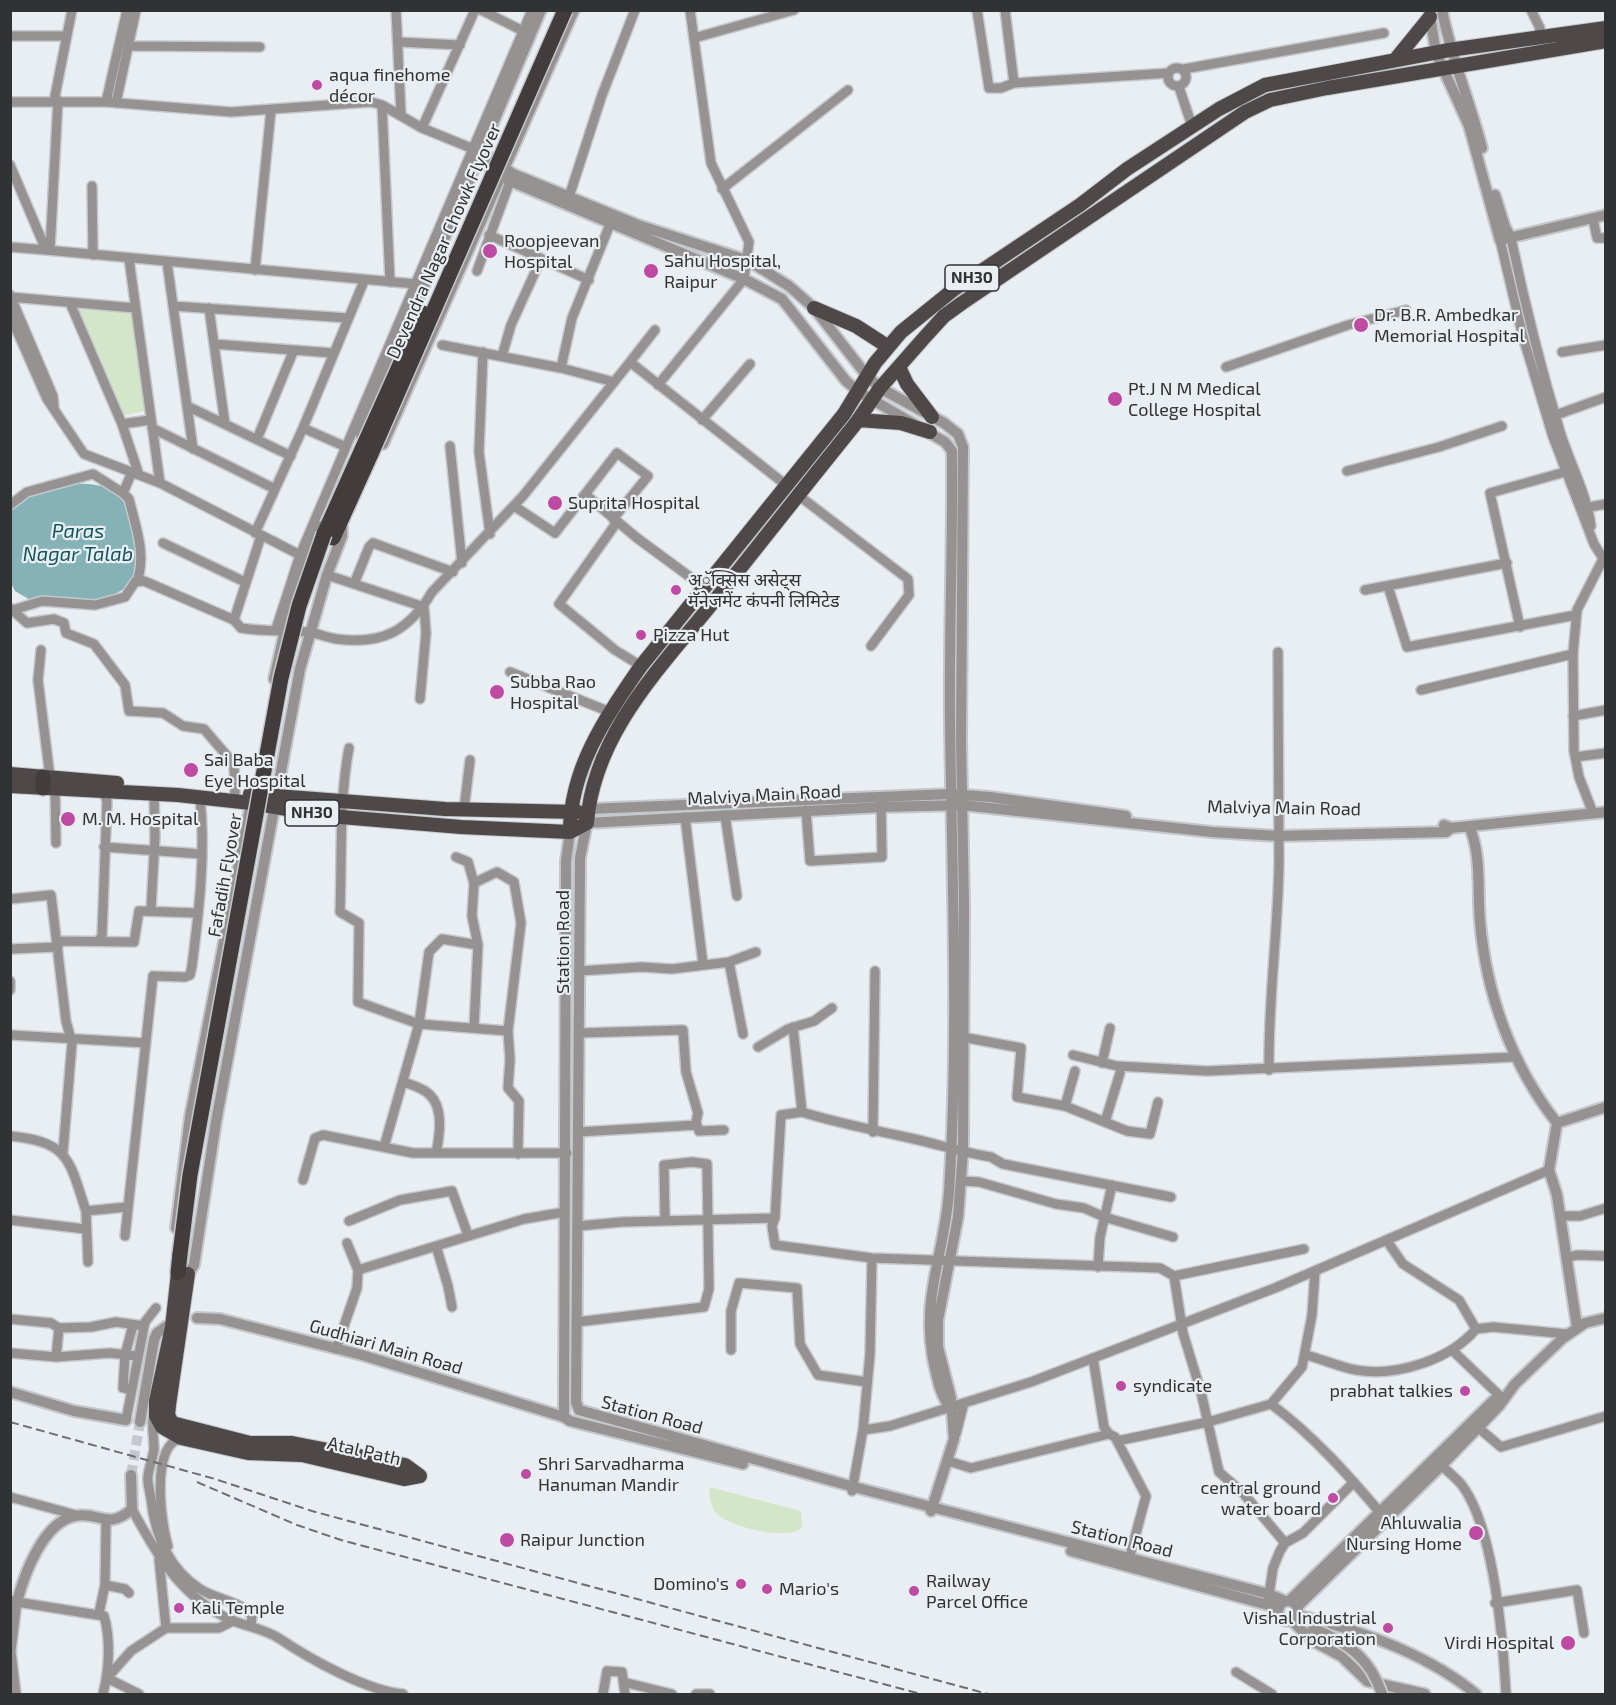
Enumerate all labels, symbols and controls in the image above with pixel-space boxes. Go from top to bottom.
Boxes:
place label: aqua finehome décor [329,64,450,106]
marker: aqua finehome décor [310,78,324,92]
street label: Devendra Nagar Chowk Flyover [382,120,506,362]
place label: Roopjeevan Hospital [504,230,599,272]
marker: Roopjeevan Hospital [481,242,499,260]
place label: Sahu Hospital, Raipur [664,250,781,292]
marker: Sahu Hospital, Raipur [642,262,660,280]
road number: NH30 [945,265,999,291]
place label: Dr. B.R. Ambedkar Memorial Hospital [1374,304,1525,346]
marker: Dr. B.R. Ambedkar Memorial Hospital [1352,316,1370,334]
place label: Pt.J N M Medical College Hospital [1128,378,1261,420]
marker: Pt.J N M Medical College Hospital [1106,390,1124,408]
place label: Suprita Hospital [568,492,700,514]
marker: Suprita Hospital [546,494,564,512]
water label: Paras Nagar Talab [23,519,133,566]
place label: अॅक्सिस असेट्स मॅनेजमेंट कंपनी लिमिटेड [688,569,840,612]
marker: अॅक्सिस असेट्स मॅनेजमेंट कंपनी लिमिटेड [669,583,683,597]
place label: Pizza Hut [653,624,729,646]
marker: Pizza Hut [634,628,648,642]
place label: Subba Rao Hospital [510,671,596,714]
marker: Subba Rao Hospital [488,683,506,701]
place label: Sai Baba Eye Hospital [204,749,306,792]
marker: Sai Baba Eye Hospital [182,761,200,779]
street label: Malviya Main Road [687,780,841,810]
street label: Malviya Main Road [1207,796,1361,820]
road number: NH30 [285,800,339,826]
place label: M. M. Hospital [82,808,198,830]
marker: M. M. Hospital [59,810,77,828]
street label: Fafadih Flyover [203,811,247,939]
street label: Station Road [552,890,574,994]
street label: Gudhiari Main Road [307,1315,465,1379]
place label: syndicate [1133,1375,1212,1397]
marker: syndicate [1114,1379,1128,1393]
place label: prabhat talkies [1329,1380,1453,1402]
marker: prabhat talkies [1458,1384,1472,1398]
street label: Station Road [599,1391,705,1439]
street label: Atal Path [325,1432,403,1470]
place label: Shri Sarvadharma Hanuman Mandir [538,1453,684,1496]
marker: Shri Sarvadharma Hanuman Mandir [519,1467,533,1481]
place label: central ground water board [1201,1477,1321,1520]
marker: central ground water board [1326,1491,1340,1505]
place label: Ahluwalia Nursing Home [1346,1512,1462,1555]
street label: Station Road [1069,1516,1175,1562]
marker: Ahluwalia Nursing Home [1467,1524,1485,1542]
place label: Raipur Junction [520,1529,645,1551]
marker: Raipur Junction [498,1531,516,1549]
place label: Railway Parcel Office [926,1570,1028,1612]
place label: Domino's [653,1573,729,1595]
marker: Domino's [734,1577,748,1591]
place label: Mario's [779,1578,839,1600]
marker: Mario's [760,1582,774,1596]
marker: Railway Parcel Office [907,1584,921,1598]
place label: Kali Temple [191,1597,285,1619]
marker: Kali Temple [172,1601,186,1615]
place label: Vishal Industrial Corporation [1243,1607,1376,1650]
marker: Vishal Industrial Corporation [1381,1621,1395,1635]
place label: Virdi Hospital [1444,1632,1554,1654]
marker: Virdi Hospital [1559,1634,1577,1652]

